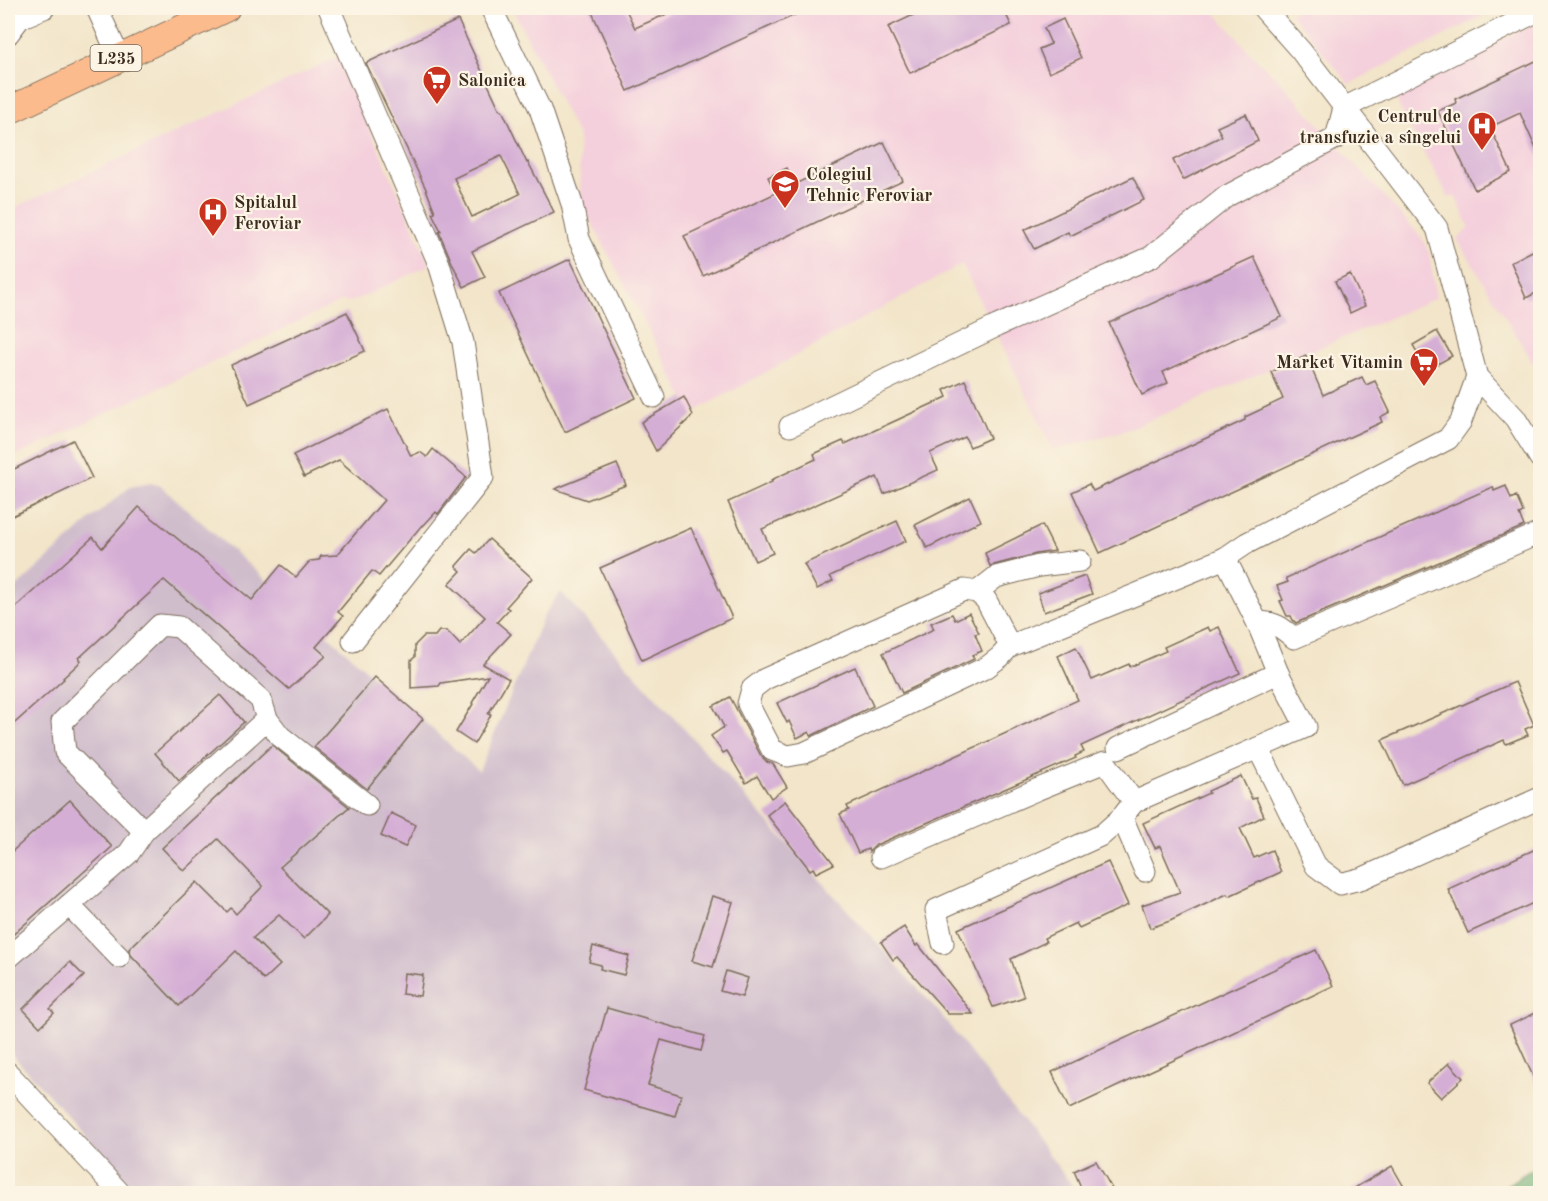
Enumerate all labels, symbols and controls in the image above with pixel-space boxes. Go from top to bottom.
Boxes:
road number: L235 [90,45,142,71]
supermarket icon: Salonica [421,64,453,106]
place label: Salonica [458,72,526,90]
place label: Centrul de transfuzie a sîngelui [1300,108,1461,147]
hospital icon: Centrul de transfuzie a sîngelui [1466,110,1498,152]
place label: Colegiul Tehnic Feroviar [806,166,933,205]
school or university icon: Colegiul Tehnic Feroviar [769,168,801,210]
place label: Spitalul Feroviar [234,194,302,233]
hospital icon: Spitalul Feroviar [197,196,229,238]
supermarket icon: Market Vitamin [1408,346,1440,388]
place label: Market Vitamin [1276,354,1403,372]

